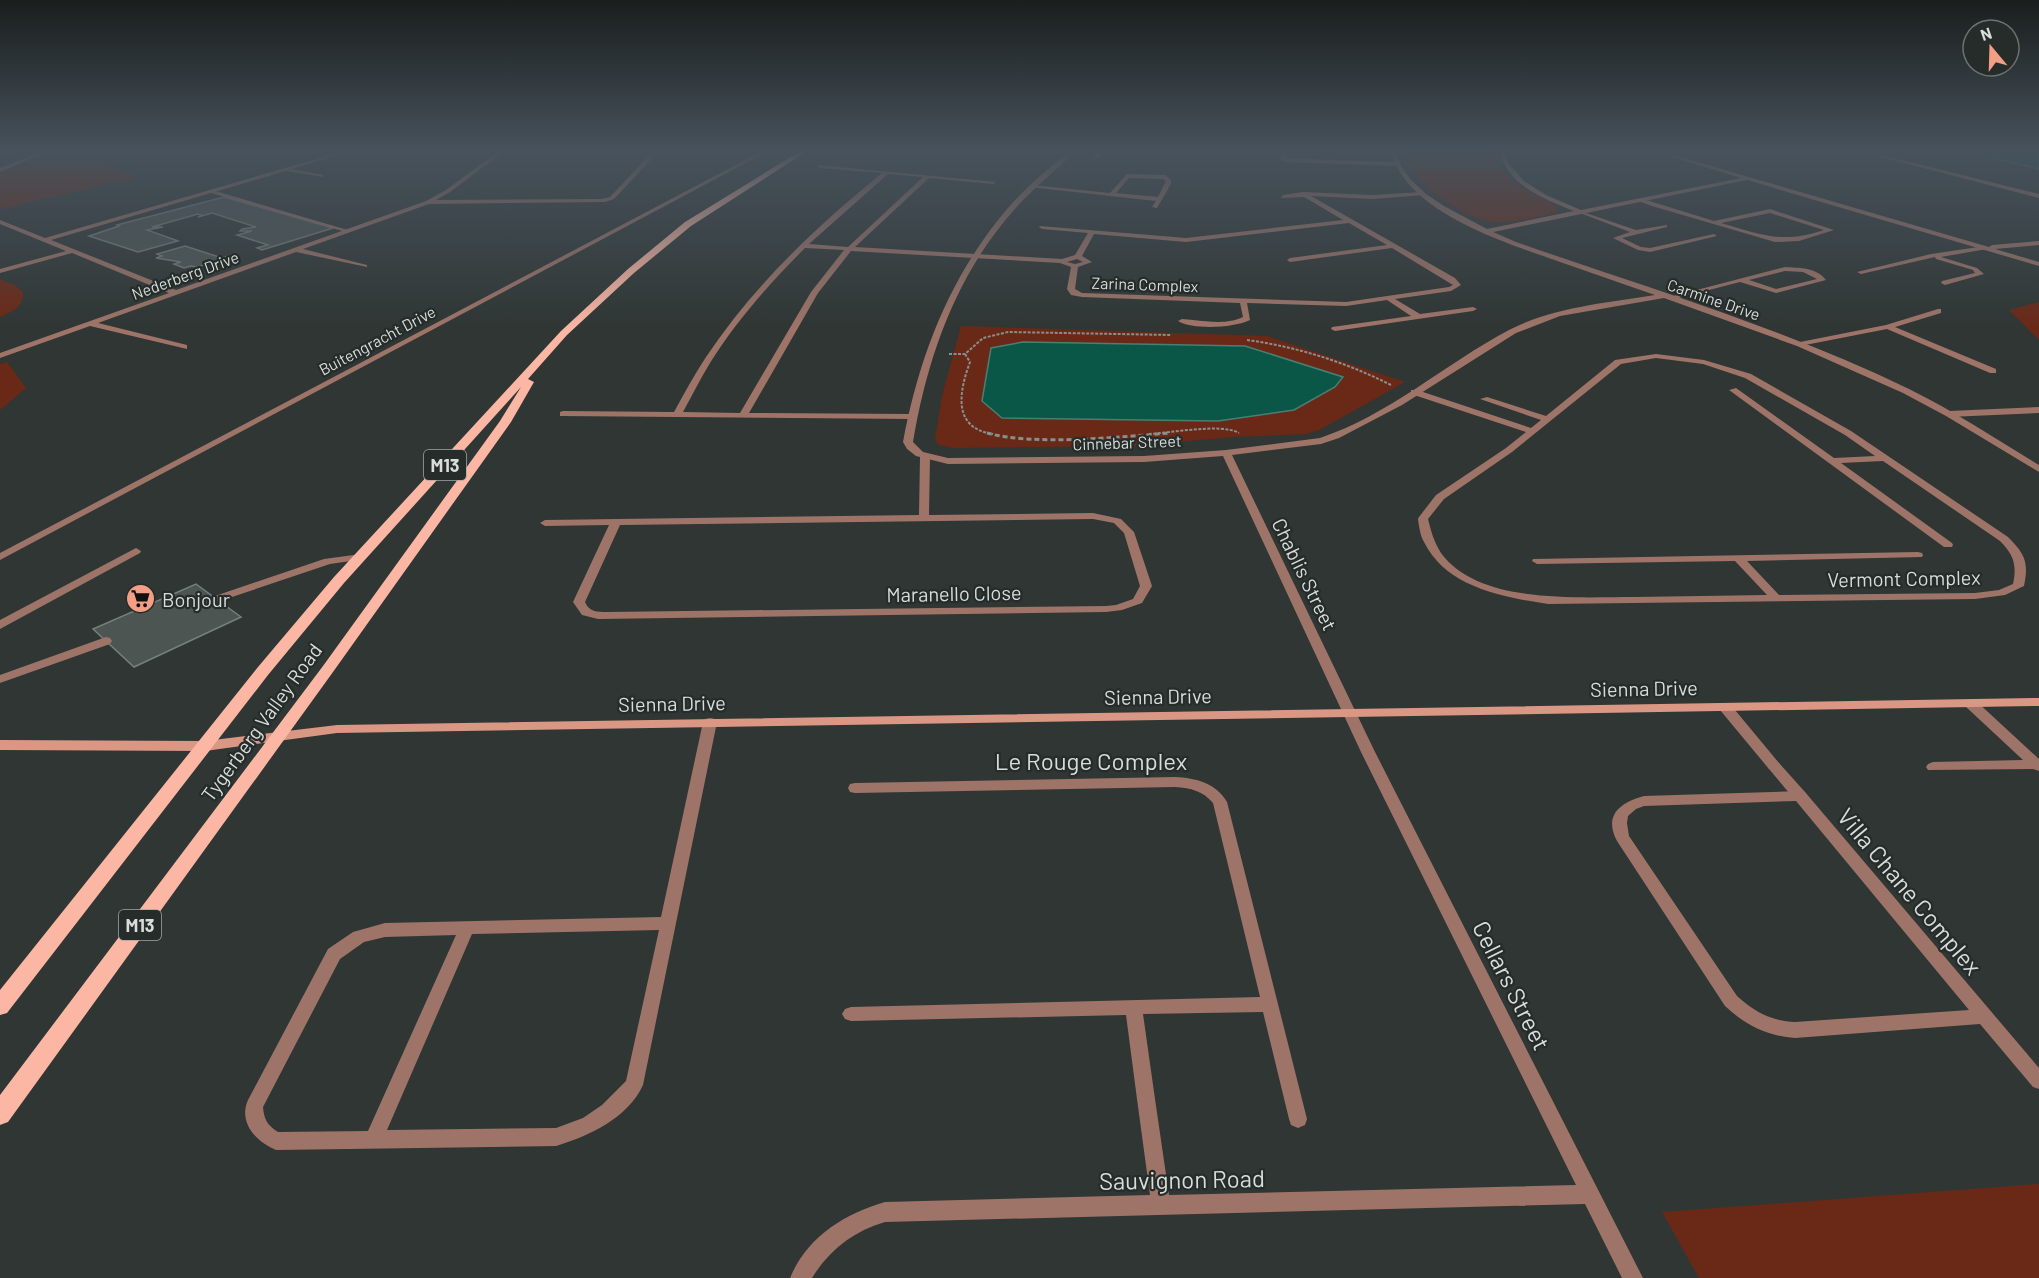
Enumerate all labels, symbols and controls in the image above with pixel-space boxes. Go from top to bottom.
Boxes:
north arrow [1961,18,2021,78]
text: N [1978,23,1994,44]
street label: Nederberg Drive [129,247,241,303]
street label: Zarina Complex [1091,273,1199,295]
street label: Carmine Drive [1665,274,1763,324]
street label: Buitengracht Drive [315,301,439,379]
street label: Cinnebar Street [1072,431,1182,453]
road number: M13 [424,450,466,480]
street label: Chablis Street [1267,514,1343,634]
street label: Vermont Complex [1827,565,1981,591]
street label: Maranello Close [886,580,1022,606]
supermarket icon: Bonjour [125,583,157,615]
place label: Bonjour [162,587,230,611]
street label: Tygerberg Valley Road [196,638,326,806]
street label: Sienna Drive [1590,675,1698,701]
street label: Sienna Drive [1104,683,1212,709]
street label: Sienna Drive [618,690,726,716]
street label: Le Rouge Complex [995,746,1187,775]
street label: Villa Chane Complex [1832,802,1988,980]
road number: M13 [119,910,161,940]
street label: Cellars Street [1467,916,1557,1054]
street label: Sauvignon Road [1099,1163,1265,1195]

